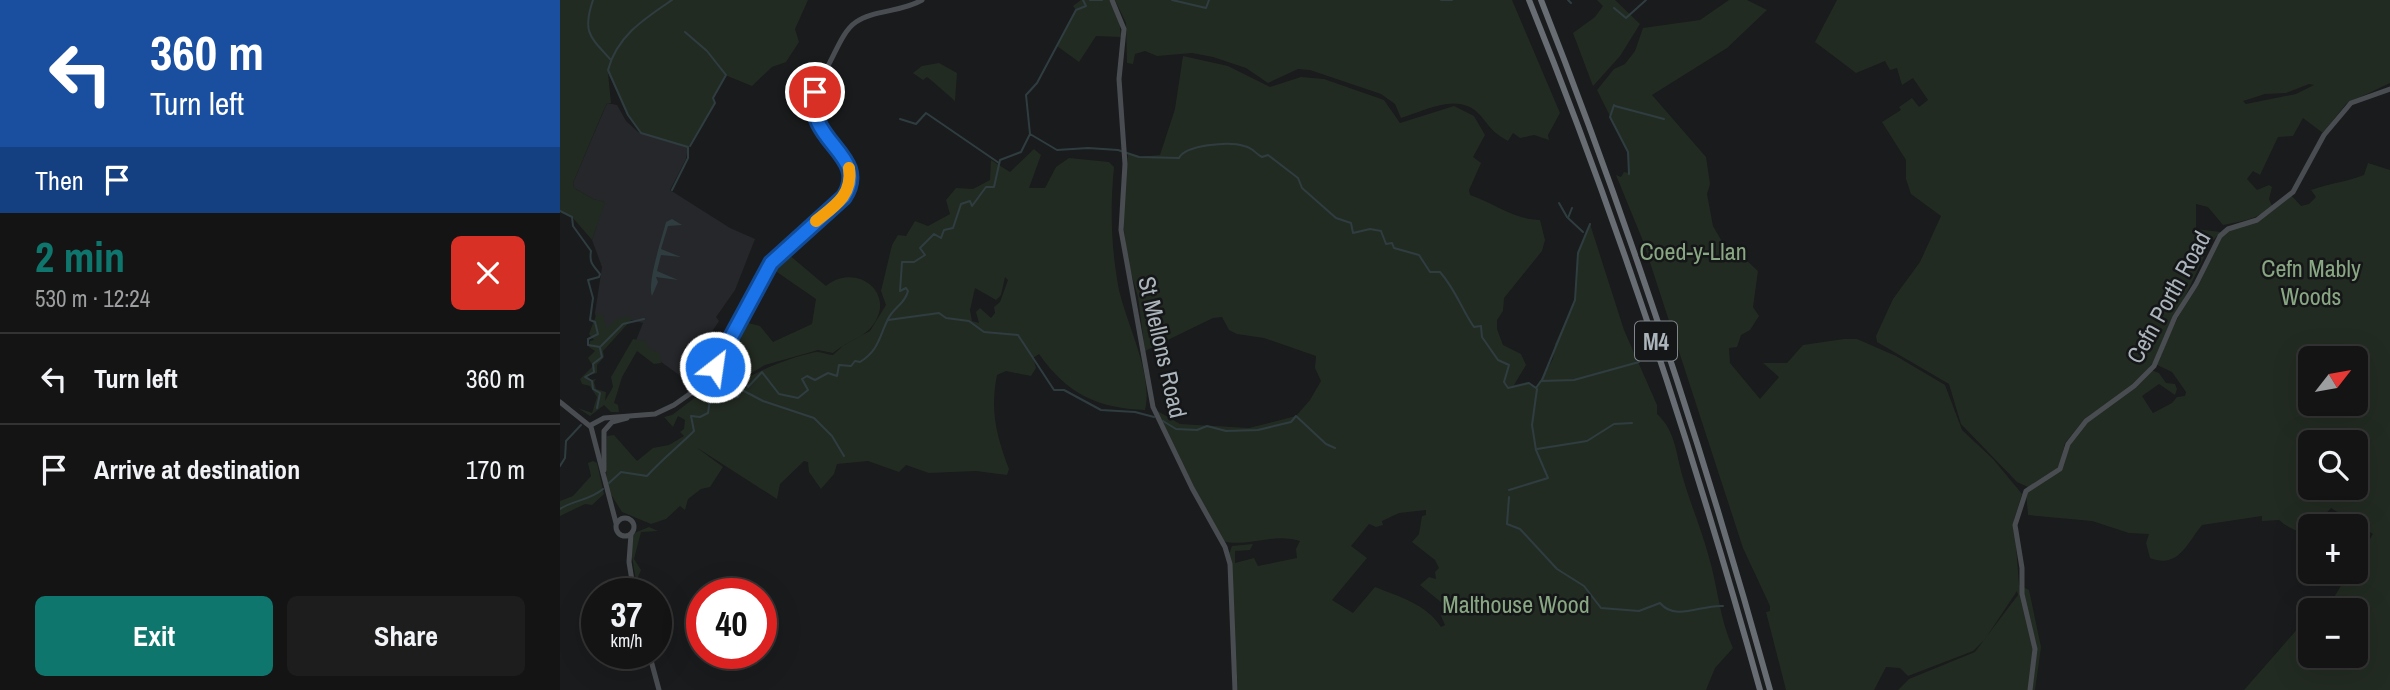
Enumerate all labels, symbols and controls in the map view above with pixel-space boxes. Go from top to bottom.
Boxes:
text: 360 m [150,19,264,85]
icon: left [35,28,126,119]
pin [785,62,845,122]
icon: arrive [796,73,834,111]
text: Turn left [150,82,244,125]
icon: arrive [98,161,136,199]
text: Then [35,163,84,198]
street label: Cefn Porth Road [2118,225,2218,369]
text: 2 min [35,229,125,285]
park label: Coed-y-Llan [1639,235,1747,267]
button: close [451,236,525,310]
park label: Cefn Mably Woods [2261,252,2361,312]
street label: St Mellons Road [1131,273,1195,421]
text: 530 m · 12:24 [35,283,150,314]
road number: M4 [1635,322,1677,360]
position arrow [678,330,752,404]
north arrow [2298,346,2368,416]
map controls [2298,346,2368,668]
icon: left [35,360,73,398]
text: Turn left [94,361,178,396]
text: 360 m [466,361,525,396]
button: search [2298,430,2368,500]
icon: arrive [35,451,73,489]
text: Arrive at destination [94,452,300,487]
text: 170 m [466,452,525,487]
button: + [2298,514,2368,584]
speed limit sign: 40 [686,578,777,669]
park label: Malthouse Wood [1442,588,1590,620]
text: 37 [611,591,642,638]
button: Exit [35,596,273,676]
button: Share [287,596,525,676]
button: − [2298,598,2368,668]
text: km/h [611,628,643,653]

